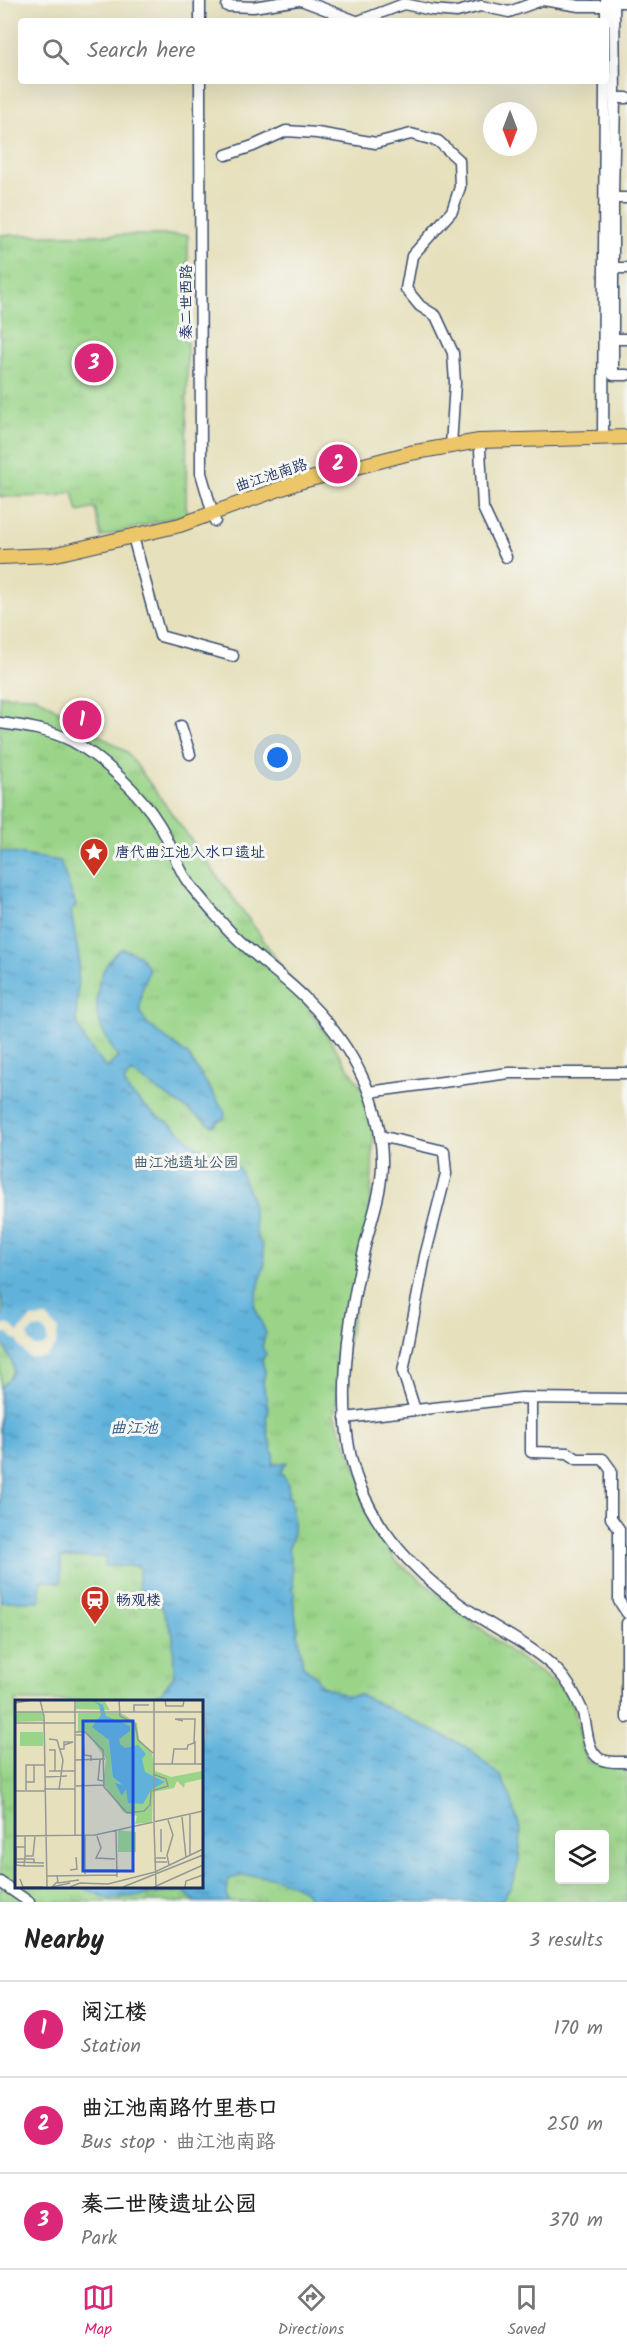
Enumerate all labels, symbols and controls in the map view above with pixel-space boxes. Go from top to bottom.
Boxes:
search box [18,18,609,84]
text: Search here [87,34,195,69]
icon: search [39,35,72,68]
north arrow [483,102,537,156]
street label: 秦二世西路 [175,264,199,340]
pin: 3 [74,340,113,386]
pin: 2 [318,442,358,486]
street label: 曲江池南路 [232,453,311,499]
pin: 1 [62,698,101,742]
your location [263,743,292,772]
place icon: 唐代曲江池入水口遗址 [78,836,110,878]
place label: 唐代曲江池入水口遗址 [115,841,265,865]
park label: 曲江池遗址公园 [133,1151,239,1175]
water label: 曲江池 [110,1416,159,1441]
station icon: 畅观楼 [79,1584,111,1626]
place label: 畅观楼 [116,1589,161,1613]
inset map [15,1700,202,1887]
map controls [555,1830,609,1884]
button: layers [555,1830,609,1884]
text: Nearby [24,1920,104,1962]
text: 3 results [529,1925,603,1957]
text: 阅江楼 [81,1996,147,2031]
text: 1 [40,2013,47,2045]
text: 170 m [554,2013,603,2045]
text: Station [81,2031,141,2063]
text: 曲江池南路竹里巷口 [81,2092,279,2127]
text: 2 [38,2109,49,2141]
text: 250 m [547,2109,603,2141]
text: Bus stop · 曲江池南路 [81,2127,276,2159]
text: 秦二世陵遗址公园 [81,2188,257,2223]
text: 3 [38,2205,49,2237]
text: 370 m [548,2205,603,2237]
text: Park [81,2223,117,2255]
tab: Map [82,2281,115,2342]
tab: Directions [278,2281,344,2342]
tab: Saved [507,2281,545,2342]

